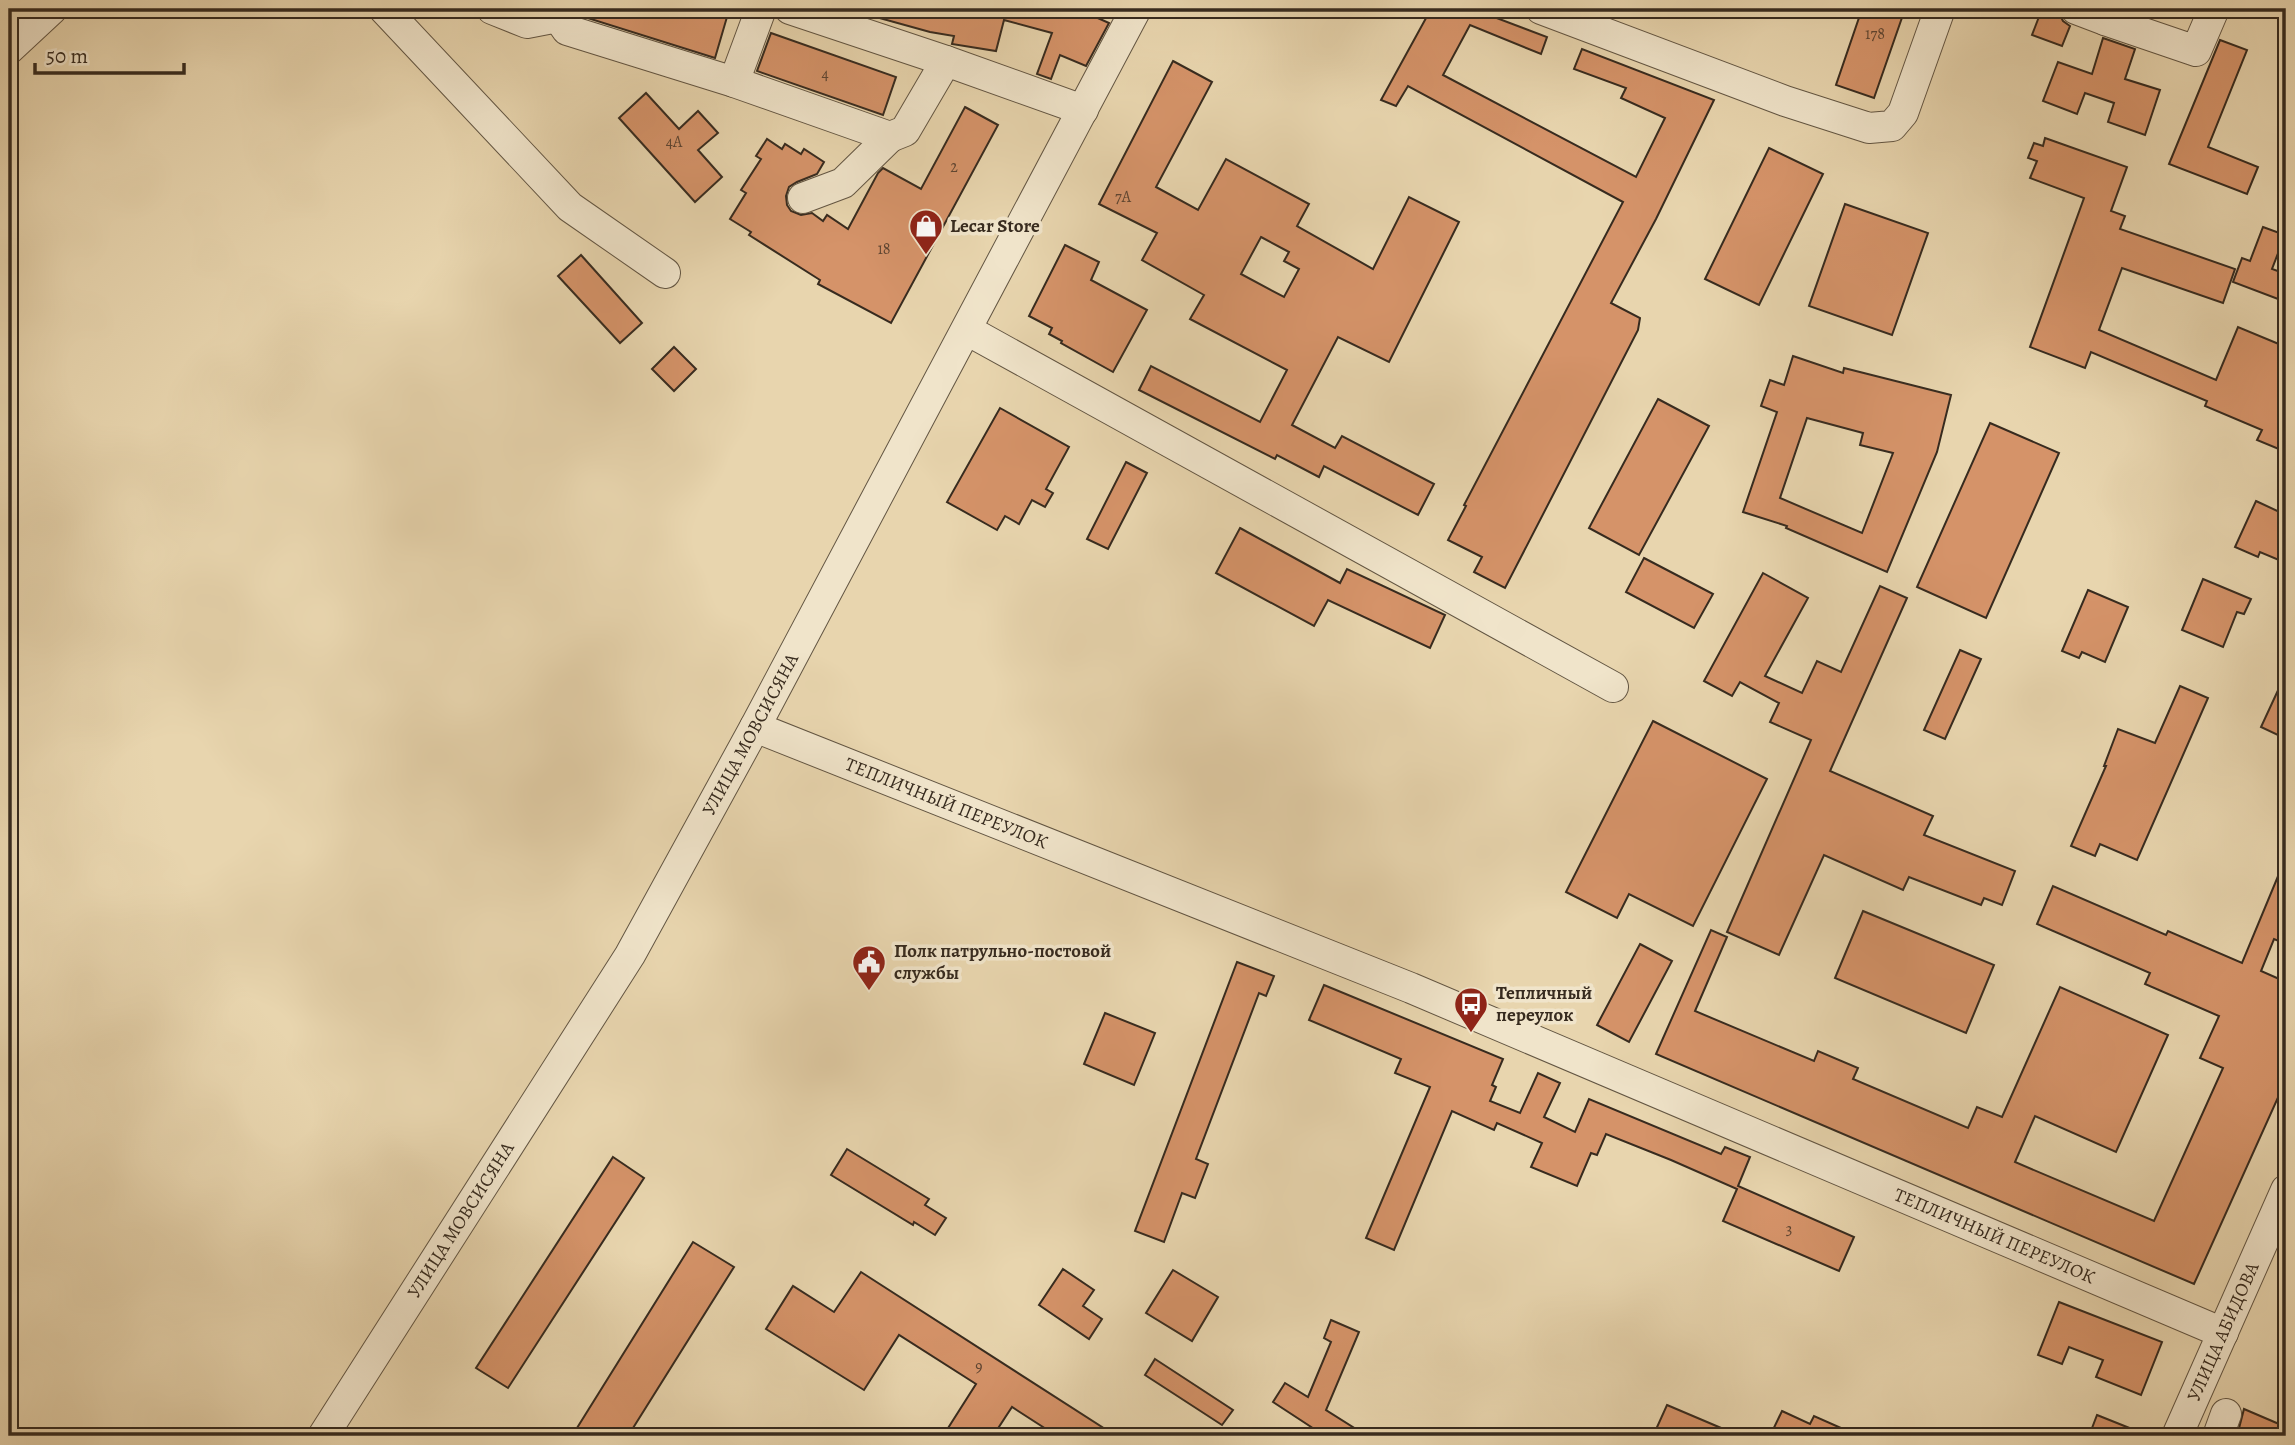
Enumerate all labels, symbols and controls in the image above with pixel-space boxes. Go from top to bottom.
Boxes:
house number: 178 [1865,23,1885,45]
scale bar [35,32,184,76]
text: 50 m [46,42,88,70]
house number: 4 [821,63,829,85]
house number: 4А [666,131,683,153]
house number: 2 [950,156,958,178]
house number: 7А [1115,186,1132,208]
shop icon: Lecar Store [907,207,945,256]
place label: Lecar Store [950,213,1040,239]
house number: 18 [877,238,891,260]
street label: УЛИЦА МОВСИСЯНА [696,648,805,820]
street label: ТЕПЛИЧНЫЙ ПЕРЕУЛОК [841,751,1052,855]
place label: Полк патрульно-постовой службы [894,938,1111,986]
public building icon: Полк патрульно-постовой службы [850,943,888,992]
place label: Тепличный переулок [1496,980,1592,1028]
bus stop icon: Тепличный переулок [1452,985,1490,1034]
street label: УЛИЦА МОВСИСЯНА [401,1136,521,1303]
street label: ТЕПЛИЧНЫЙ ПЕРЕУЛОК [1890,1182,2099,1290]
house number: 3 [1786,1218,1792,1240]
street label: УЛИЦА АБИДОВА [2181,1257,2266,1406]
house number: 9 [975,1356,983,1378]

